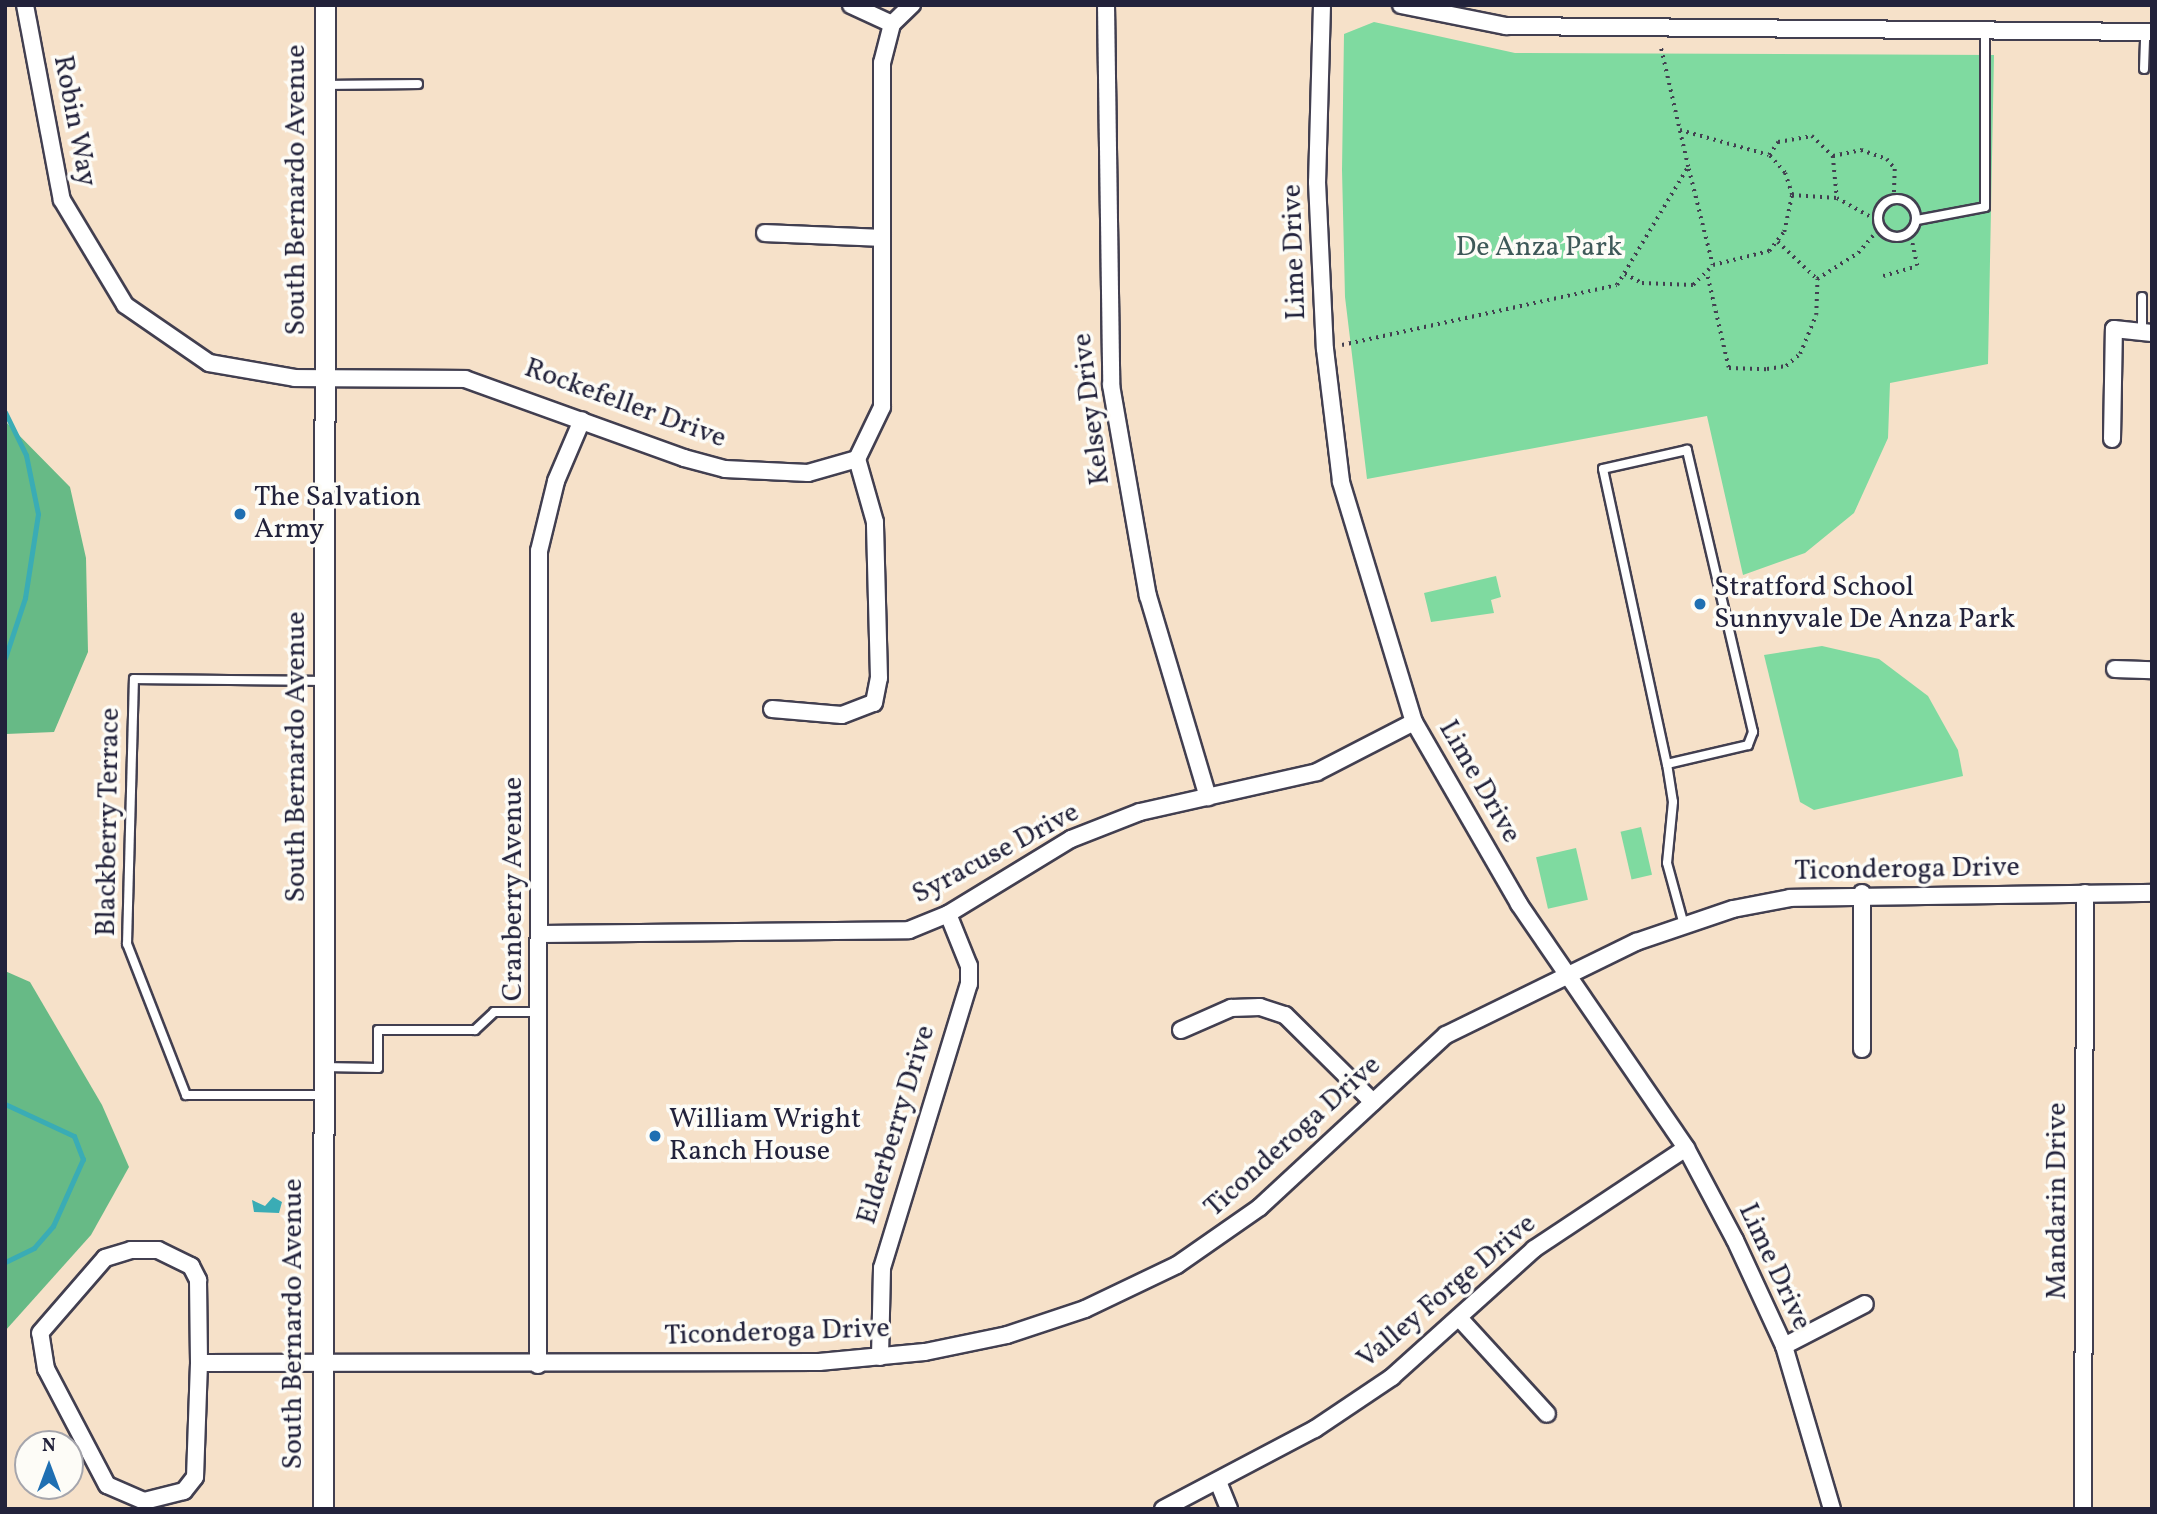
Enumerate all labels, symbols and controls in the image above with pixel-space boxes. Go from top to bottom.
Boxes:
street label: South Bernardo Avenue [280,45,314,335]
street label: Robin Way [45,52,103,190]
street label: Lime Drive [1276,183,1314,321]
park label: De Anza Park [1456,231,1622,265]
street label: Kelsey Drive [1066,331,1118,487]
street label: Rockefeller Drive [520,352,730,456]
place label: The Salvation Army [254,481,421,547]
marker: The Salvation Army [232,506,248,522]
place label: Stratford School Sunnyvale De Anza Park [1714,571,2015,637]
marker: Stratford School Sunnyvale De Anza Park [1692,596,1708,612]
street label: South Bernardo Avenue [280,612,314,902]
street label: Blackberry Terrace [90,706,128,938]
street label: Lime Drive [1430,715,1528,849]
street label: Cranberry Avenue [497,776,531,1002]
street label: Syracuse Drive [907,796,1085,912]
street label: Ticonderoga Drive [1794,851,2020,889]
street label: Elderberry Drive [851,1021,943,1229]
street label: Ticonderoga Drive [1198,1049,1388,1225]
street label: Mandarin Drive [2041,1102,2075,1300]
place label: William Wright Ranch House [669,1103,862,1169]
marker: William Wright Ranch House [647,1128,663,1144]
street label: South Bernardo Avenue [277,1179,311,1469]
street label: Lime Drive [1730,1198,1818,1336]
street label: Valley Forge Drive [1351,1207,1543,1377]
street label: Ticonderoga Drive [664,1312,890,1354]
north arrow [14,1430,84,1500]
text: N [42,1433,56,1459]

